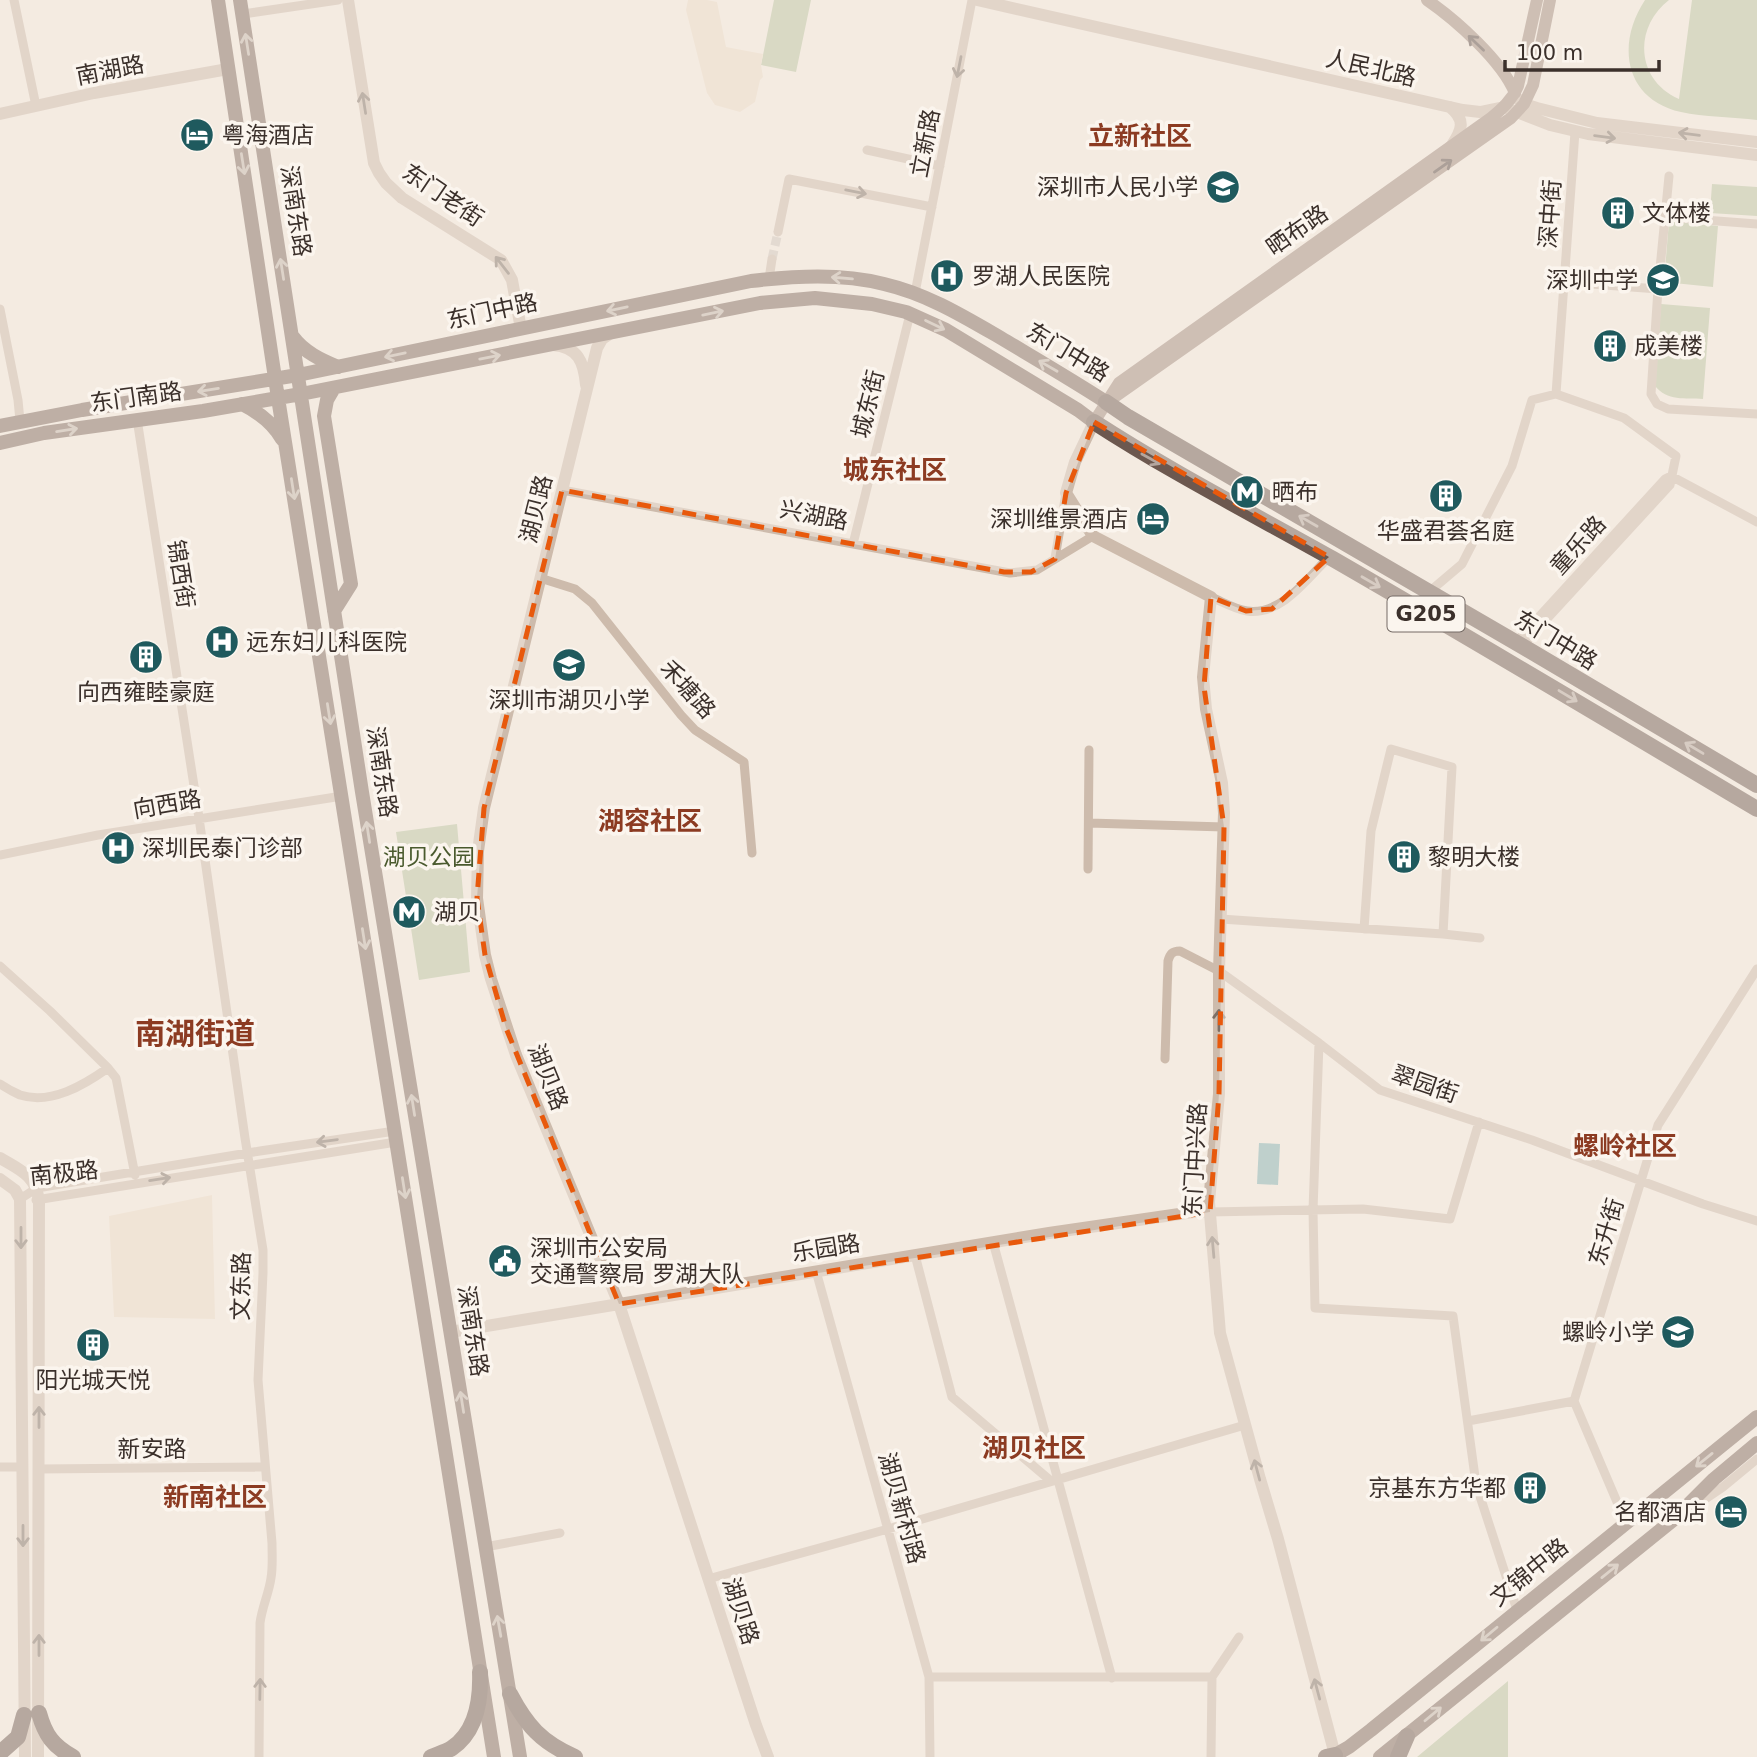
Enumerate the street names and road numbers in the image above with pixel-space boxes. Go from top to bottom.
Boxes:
street label: 人民北路 [1323,45,1419,91]
street label: 南湖路 [74,51,146,89]
street label: 立新路 [906,107,944,179]
street label: 东门老街 [398,158,488,232]
street label: 深南东路 [276,164,316,258]
street label: 深中街 [1535,179,1565,249]
street label: 晒布路 [1261,200,1333,260]
street label: 东门中路 [444,289,540,333]
street label: 东门中路 [1022,317,1114,387]
street label: 城东街 [847,367,889,441]
street label: 东门南路 [89,378,183,416]
street label: 湖贝路 [515,472,557,546]
street label: 兴湖路 [778,496,850,534]
street label: 童乐路 [1545,511,1611,579]
street label: 锦西街 [163,538,199,610]
road number: G205 [1388,596,1464,632]
street label: 东门中路 [1510,605,1602,675]
street label: 禾塘路 [655,655,721,723]
street label: 深南东路 [362,725,402,819]
street label: 向西路 [131,785,203,823]
street label: 湖贝路 [523,1040,573,1114]
street label: 翠园街 [1388,1060,1462,1108]
street label: 东门中兴路 [1179,1102,1211,1218]
street label: 南极路 [28,1156,100,1190]
street label: 东升街 [1583,1195,1629,1269]
street label: 乐园路 [790,1230,862,1266]
street label: 文东路 [227,1251,255,1321]
street label: 深南东路 [453,1284,493,1378]
street label: 新安路 [118,1436,187,1462]
street label: 湖贝新村路 [874,1449,930,1567]
street label: 文锦中路 [1485,1533,1573,1611]
street label: 湖贝路 [718,1574,764,1648]

